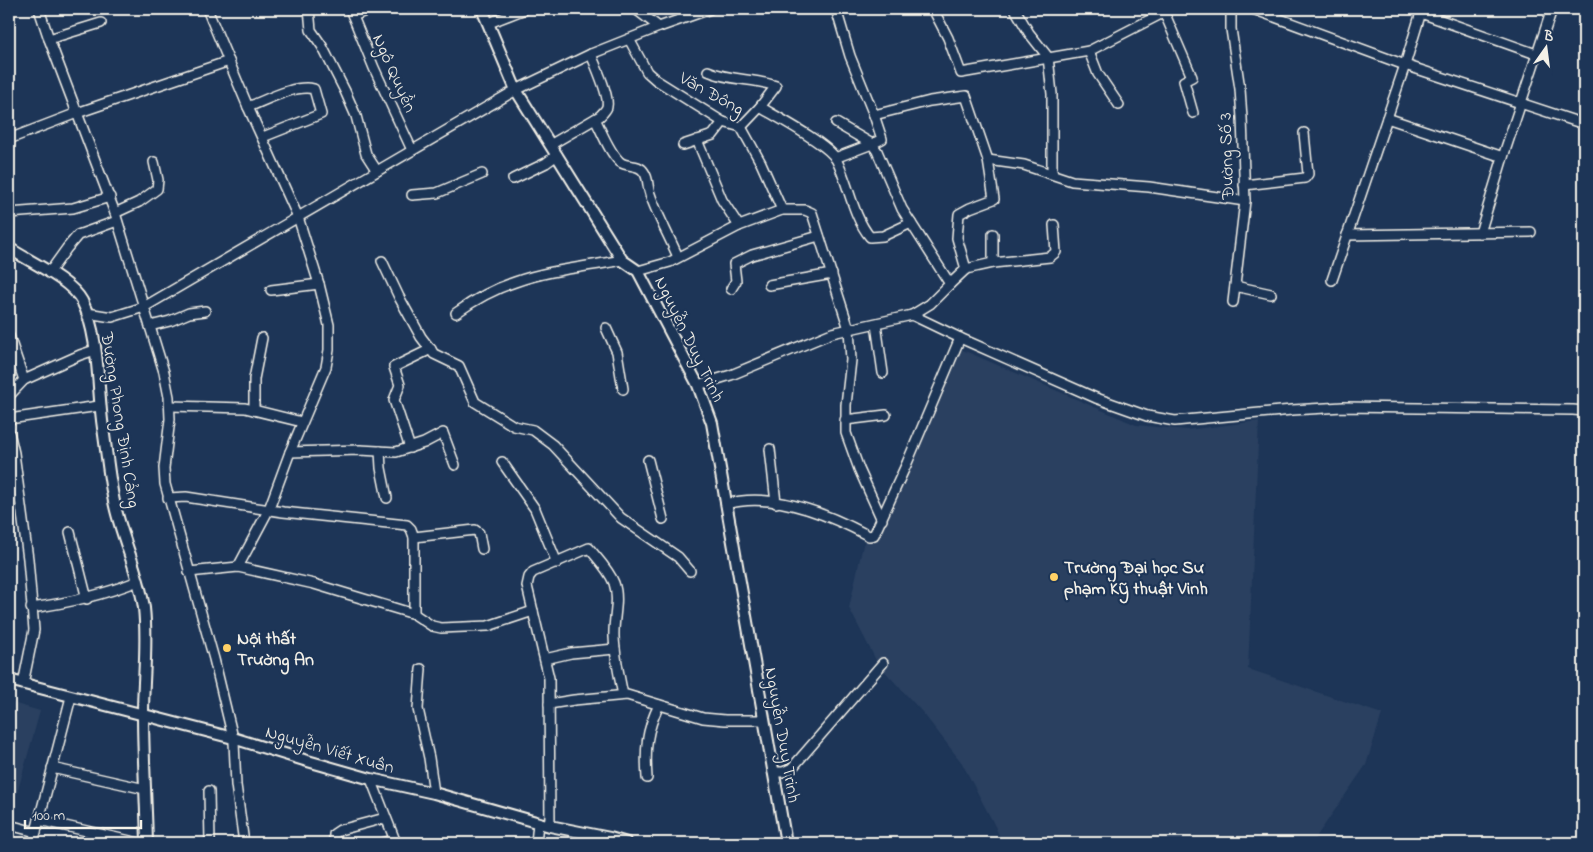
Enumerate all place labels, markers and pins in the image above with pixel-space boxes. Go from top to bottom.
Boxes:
place label: Trường Đại học Sư phạm Kỹ thuật Vinh [1064,556,1208,604]
marker: Trường Đại học Sư phạm Kỹ thuật Vinh [1048,571,1060,583]
place label: Nội thất Trường An [237,627,314,675]
marker: Nội thất Trường An [221,642,233,654]

